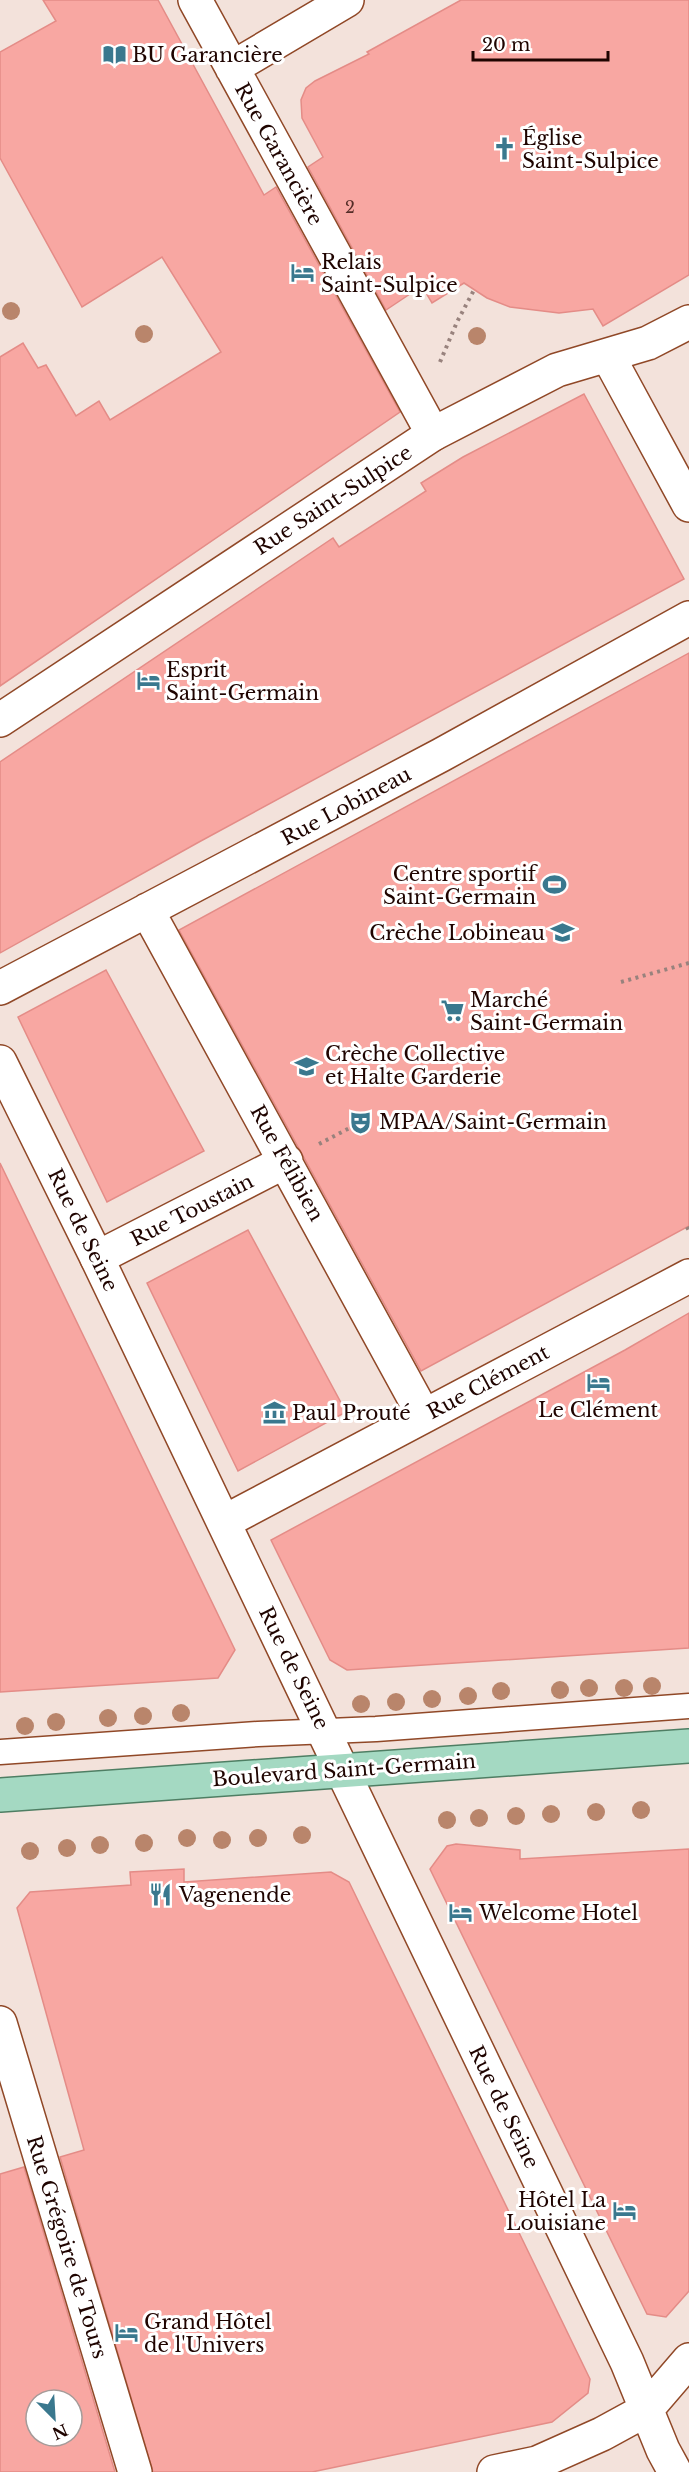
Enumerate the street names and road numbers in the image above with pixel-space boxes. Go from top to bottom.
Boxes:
street label: Rue Garancière [230,79,328,229]
street label: Rue Saint-Sulpice [250,440,416,560]
street label: Rue Lobineau [277,762,415,850]
street label: Rue Félibien [245,1101,329,1225]
street label: Rue de Seine [43,1165,123,1295]
street label: Rue Toustain [127,1169,258,1251]
street label: Rue Clément [423,1340,553,1424]
street label: Rue de Seine [254,1603,334,1733]
street label: Boulevard Saint-Germain [211,1749,477,1791]
street label: Rue de Seine [464,2042,544,2172]
street label: Rue Grégoire de Tours [22,2133,112,2361]

